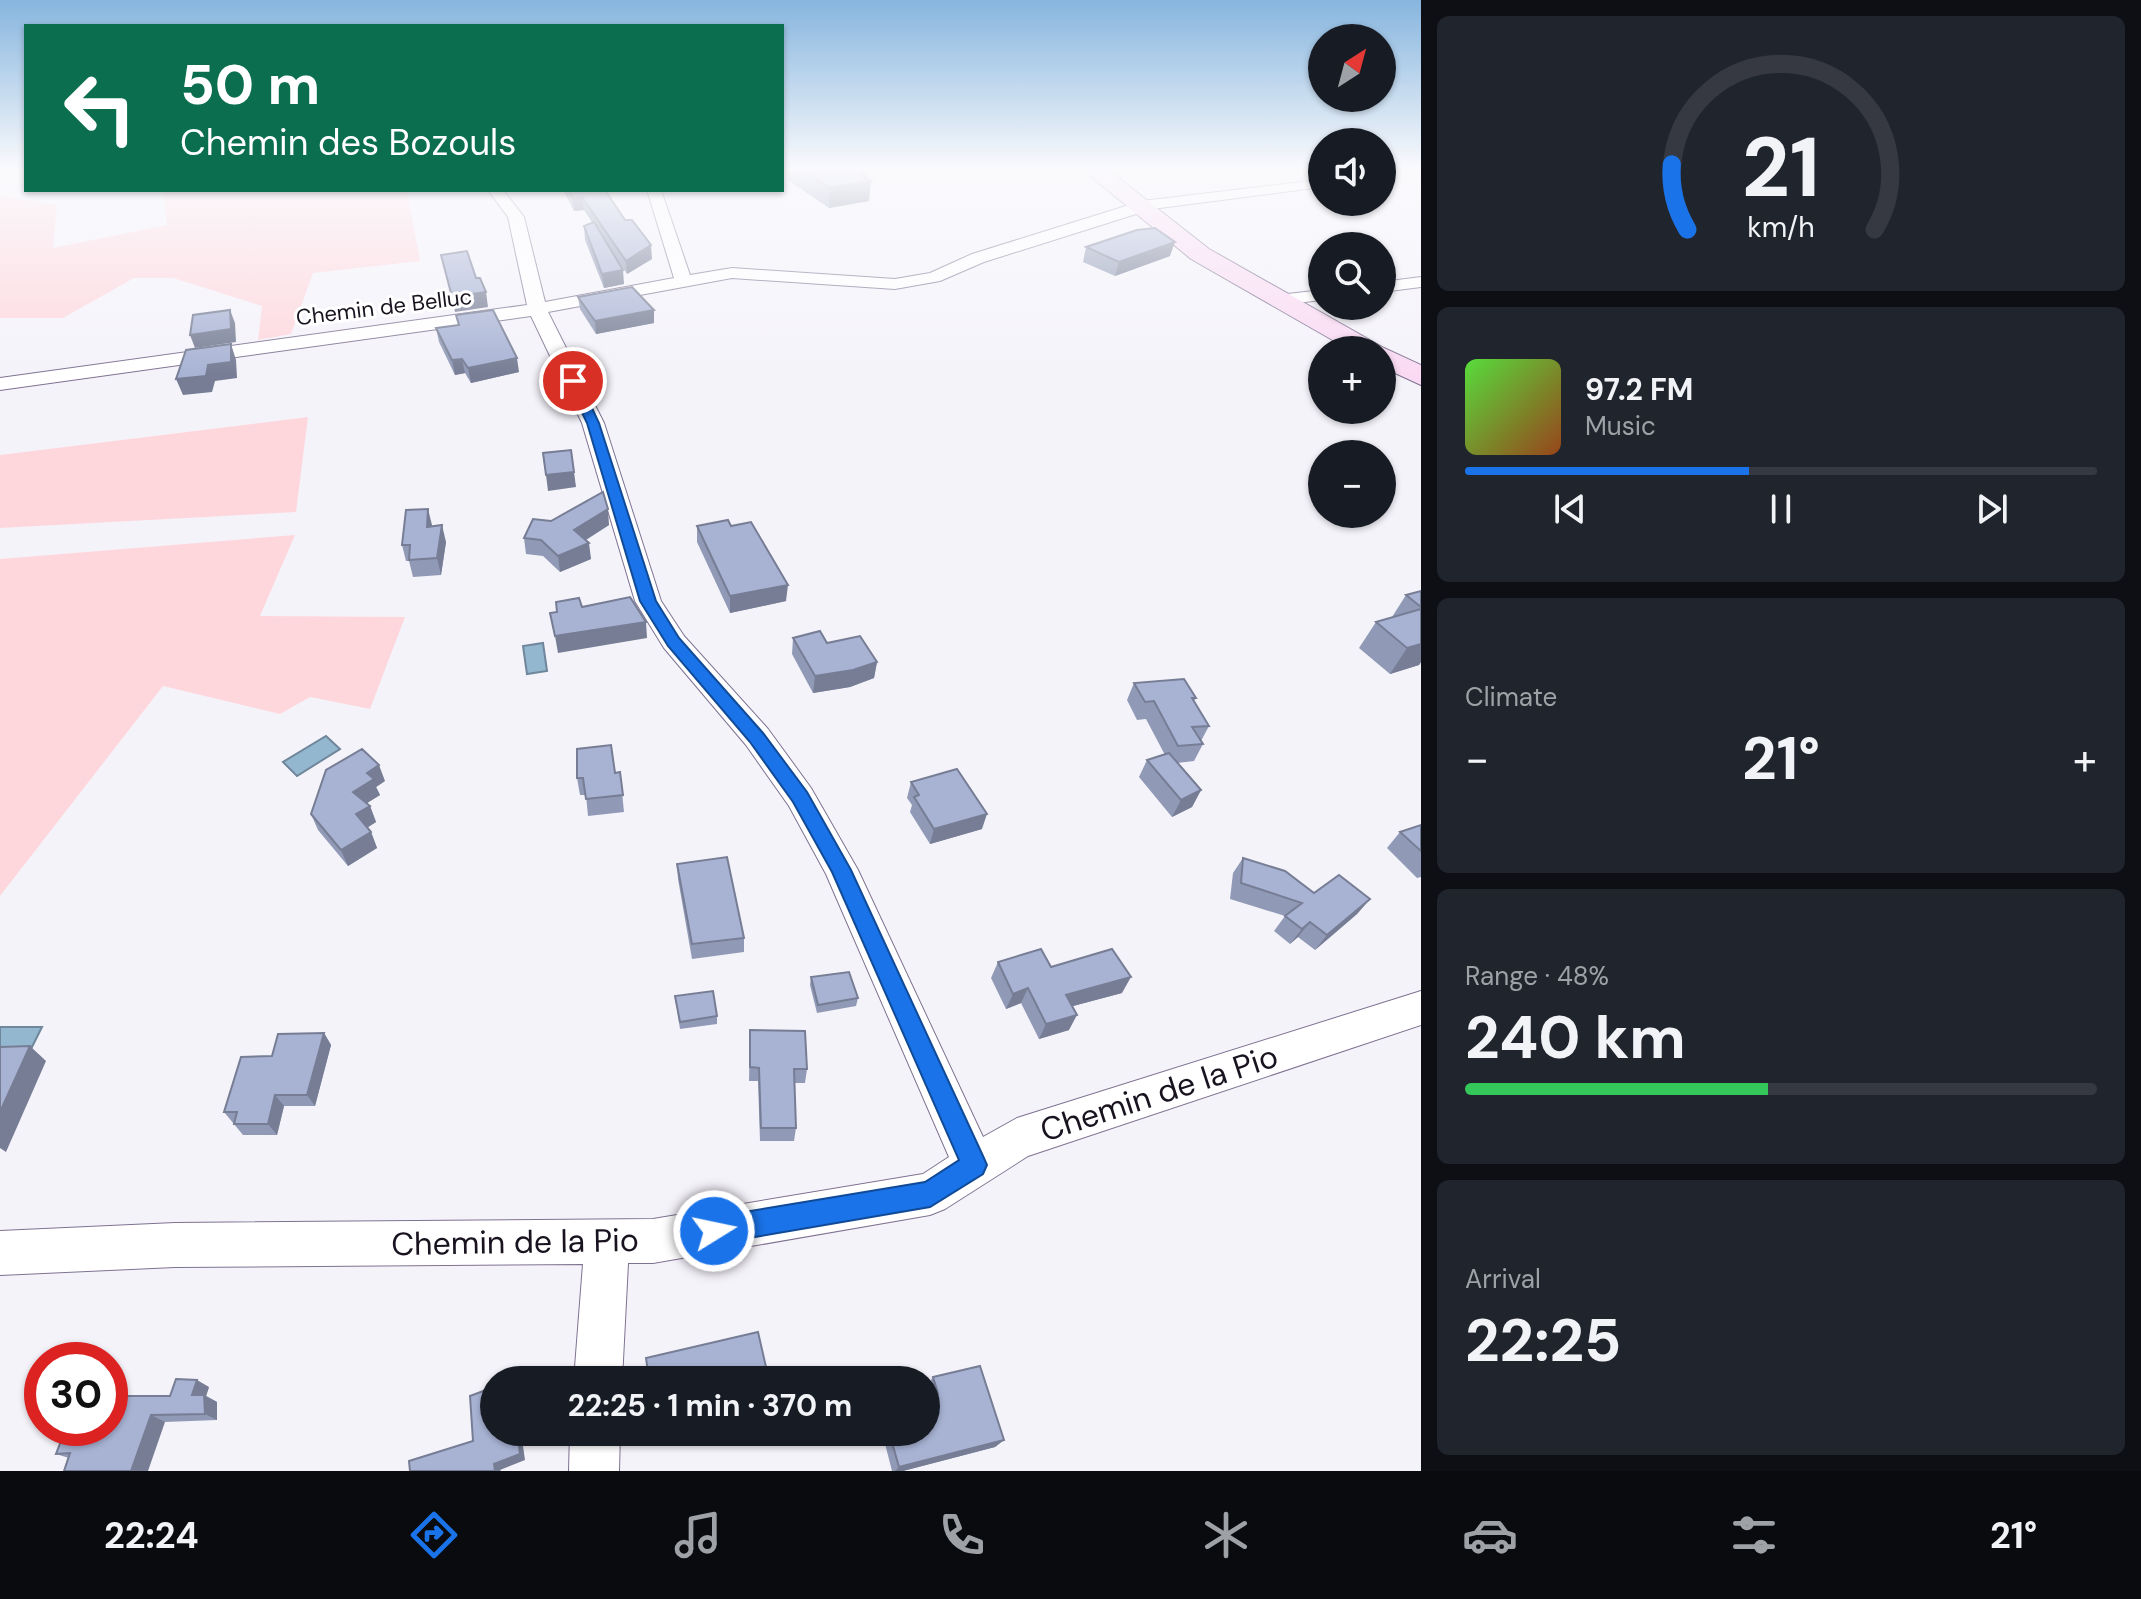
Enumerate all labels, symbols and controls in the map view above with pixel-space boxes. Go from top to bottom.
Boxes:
north arrow [1308,24,1396,112]
map controls [1308,24,1396,528]
text: 50 m [180,48,320,121]
icon: left [48,56,152,160]
text: 21 [1742,112,1820,221]
text: Chemin des Bozouls [180,119,516,166]
button: sound [1308,128,1396,216]
text: km/h [1747,209,1815,246]
button: search [1308,232,1396,320]
street label: Chemin de Belluc [294,282,474,332]
button: + [1308,336,1396,424]
pin [539,347,607,415]
icon: arrive [551,359,595,403]
text: 97.2 FM [1585,370,1693,409]
text: Music [1585,409,1656,443]
button: − [1308,440,1396,528]
icon: previous [1548,487,1592,531]
icon: pause [1759,487,1803,531]
icon: next [1970,487,2014,531]
text: Climate [1465,680,1557,714]
text: 21° [1742,719,1820,798]
text: − [1465,730,1489,788]
text: + [2073,730,2097,788]
text: Range · 48% [1465,959,1609,993]
text: 240 km [1465,998,1686,1077]
street label: Chemin de la Pio [1035,1035,1283,1151]
position arrow [672,1189,756,1273]
street label: Chemin de la Pio [391,1219,639,1265]
text: Arrival [1465,1262,1541,1296]
text: 22:25 [1465,1301,1621,1380]
speed limit sign: 30 [24,1342,128,1446]
text: 22:25 · 1 min · 370 m [568,1386,852,1425]
icon: directions [406,1507,462,1563]
icon: music [670,1507,726,1563]
icon: phone [934,1507,990,1563]
icon: climate [1198,1507,1254,1563]
icon: car [1462,1507,1518,1563]
icon: filters [1726,1507,1782,1563]
text: 22:24 [104,1512,199,1559]
text: 21° [1990,1512,2037,1559]

